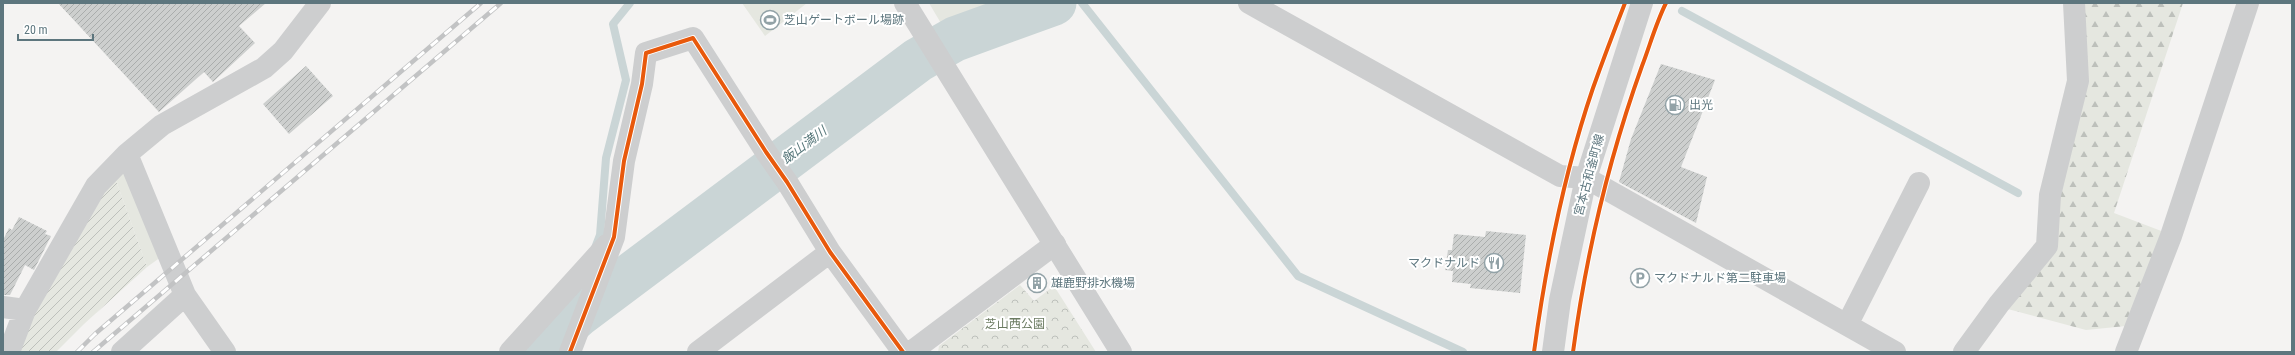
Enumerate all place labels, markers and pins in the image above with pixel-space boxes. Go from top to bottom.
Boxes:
sports icon: 芝山ゲートボール場跡 [759,9,781,31]
place label: 芝山ゲートボール場跡 [784,13,904,27]
fuel station icon: 出光 [1664,94,1686,116]
place label: 出光 [1689,98,1713,112]
restaurant icon: マクドナルド [1483,252,1505,274]
place label: マクドナルド [1408,256,1480,270]
parking icon: マクドナルド第二駐車場 [1629,267,1651,289]
place label: マクドナルド第二駐車場 [1654,271,1786,285]
building icon: 雄鹿野排水機場 [1026,272,1048,294]
place label: 雄鹿野排水機場 [1051,276,1135,290]

